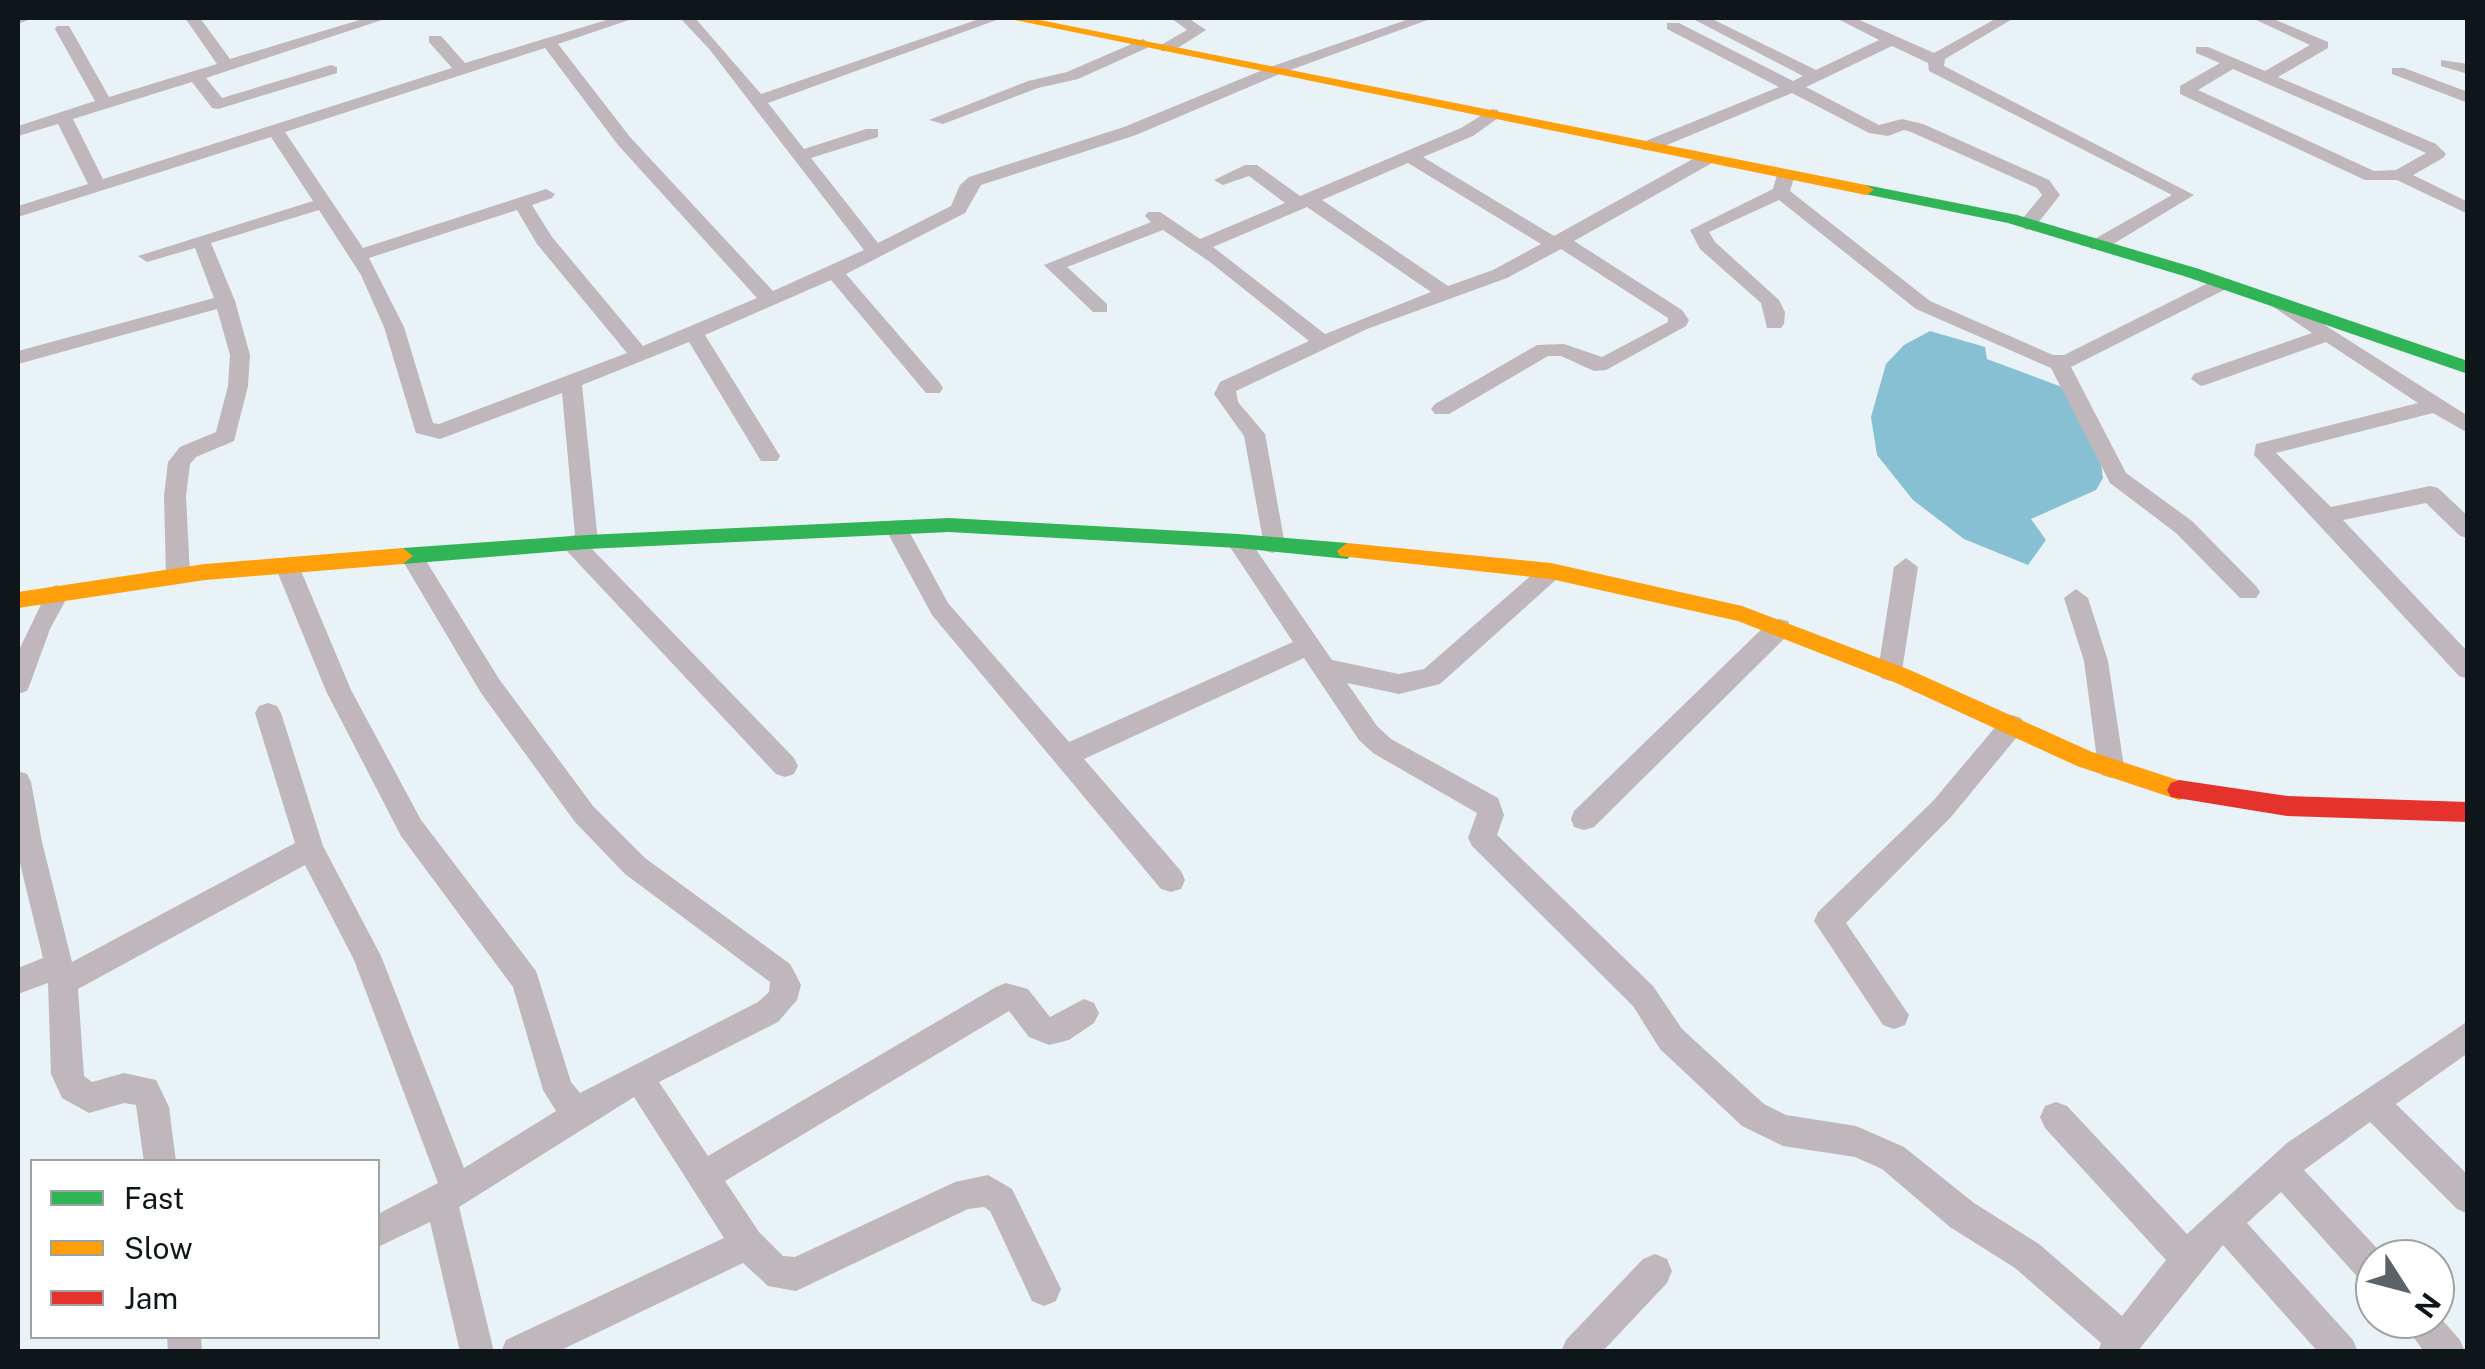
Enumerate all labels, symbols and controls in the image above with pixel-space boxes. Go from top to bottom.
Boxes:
legend [30,1159,380,1339]
text: Fast [124,1180,184,1216]
text: Slow [124,1230,193,1266]
north arrow [2355,1239,2455,1339]
text: Jam [124,1280,178,1316]
text: N [2408,1287,2448,1324]

